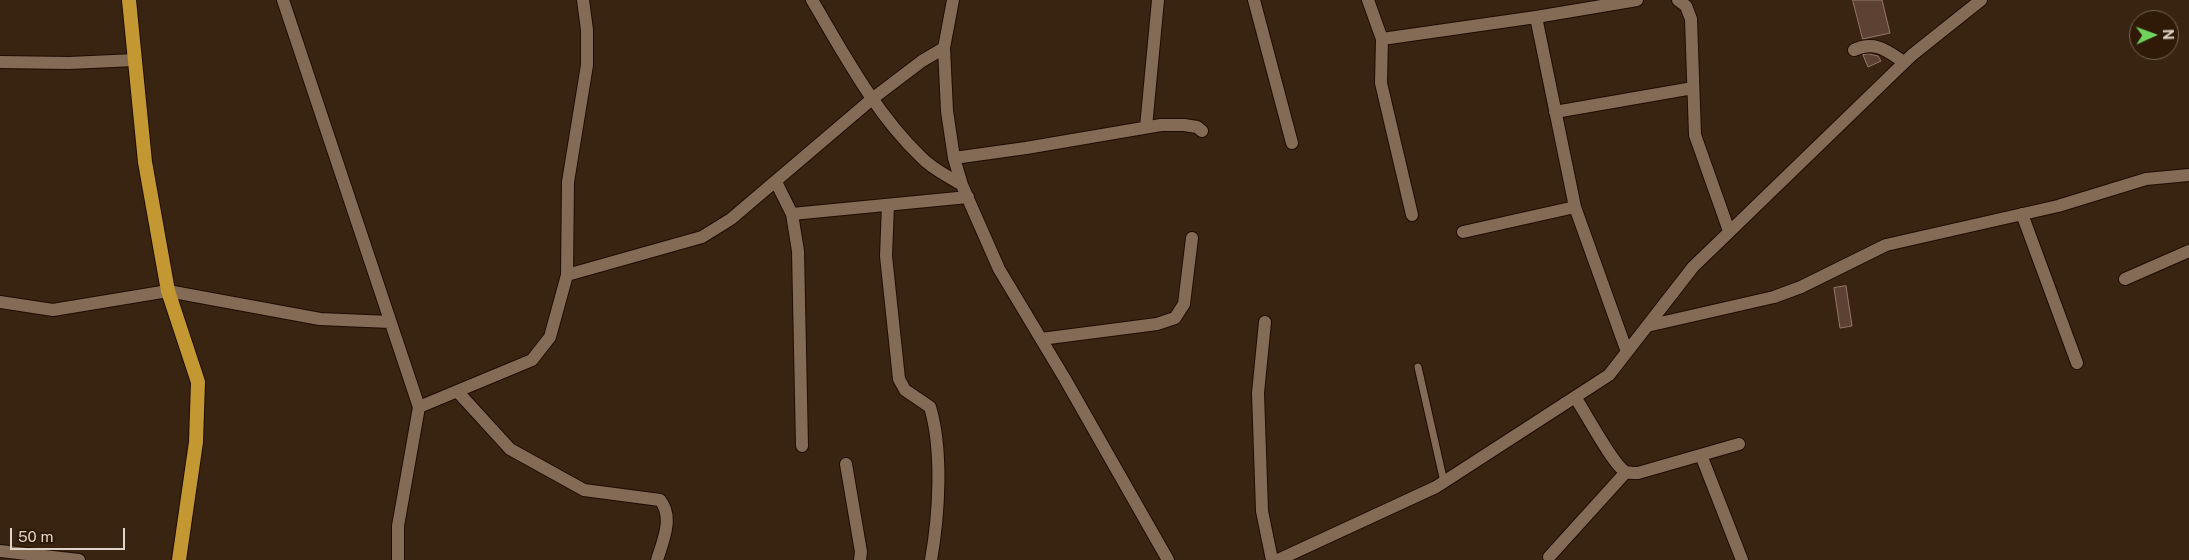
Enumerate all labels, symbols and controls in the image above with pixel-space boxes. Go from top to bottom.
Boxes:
north arrow [2129,10,2179,60]
text: N [2160,29,2176,40]
scale bar [12,518,128,550]
text: 50 m [18,528,53,545]

